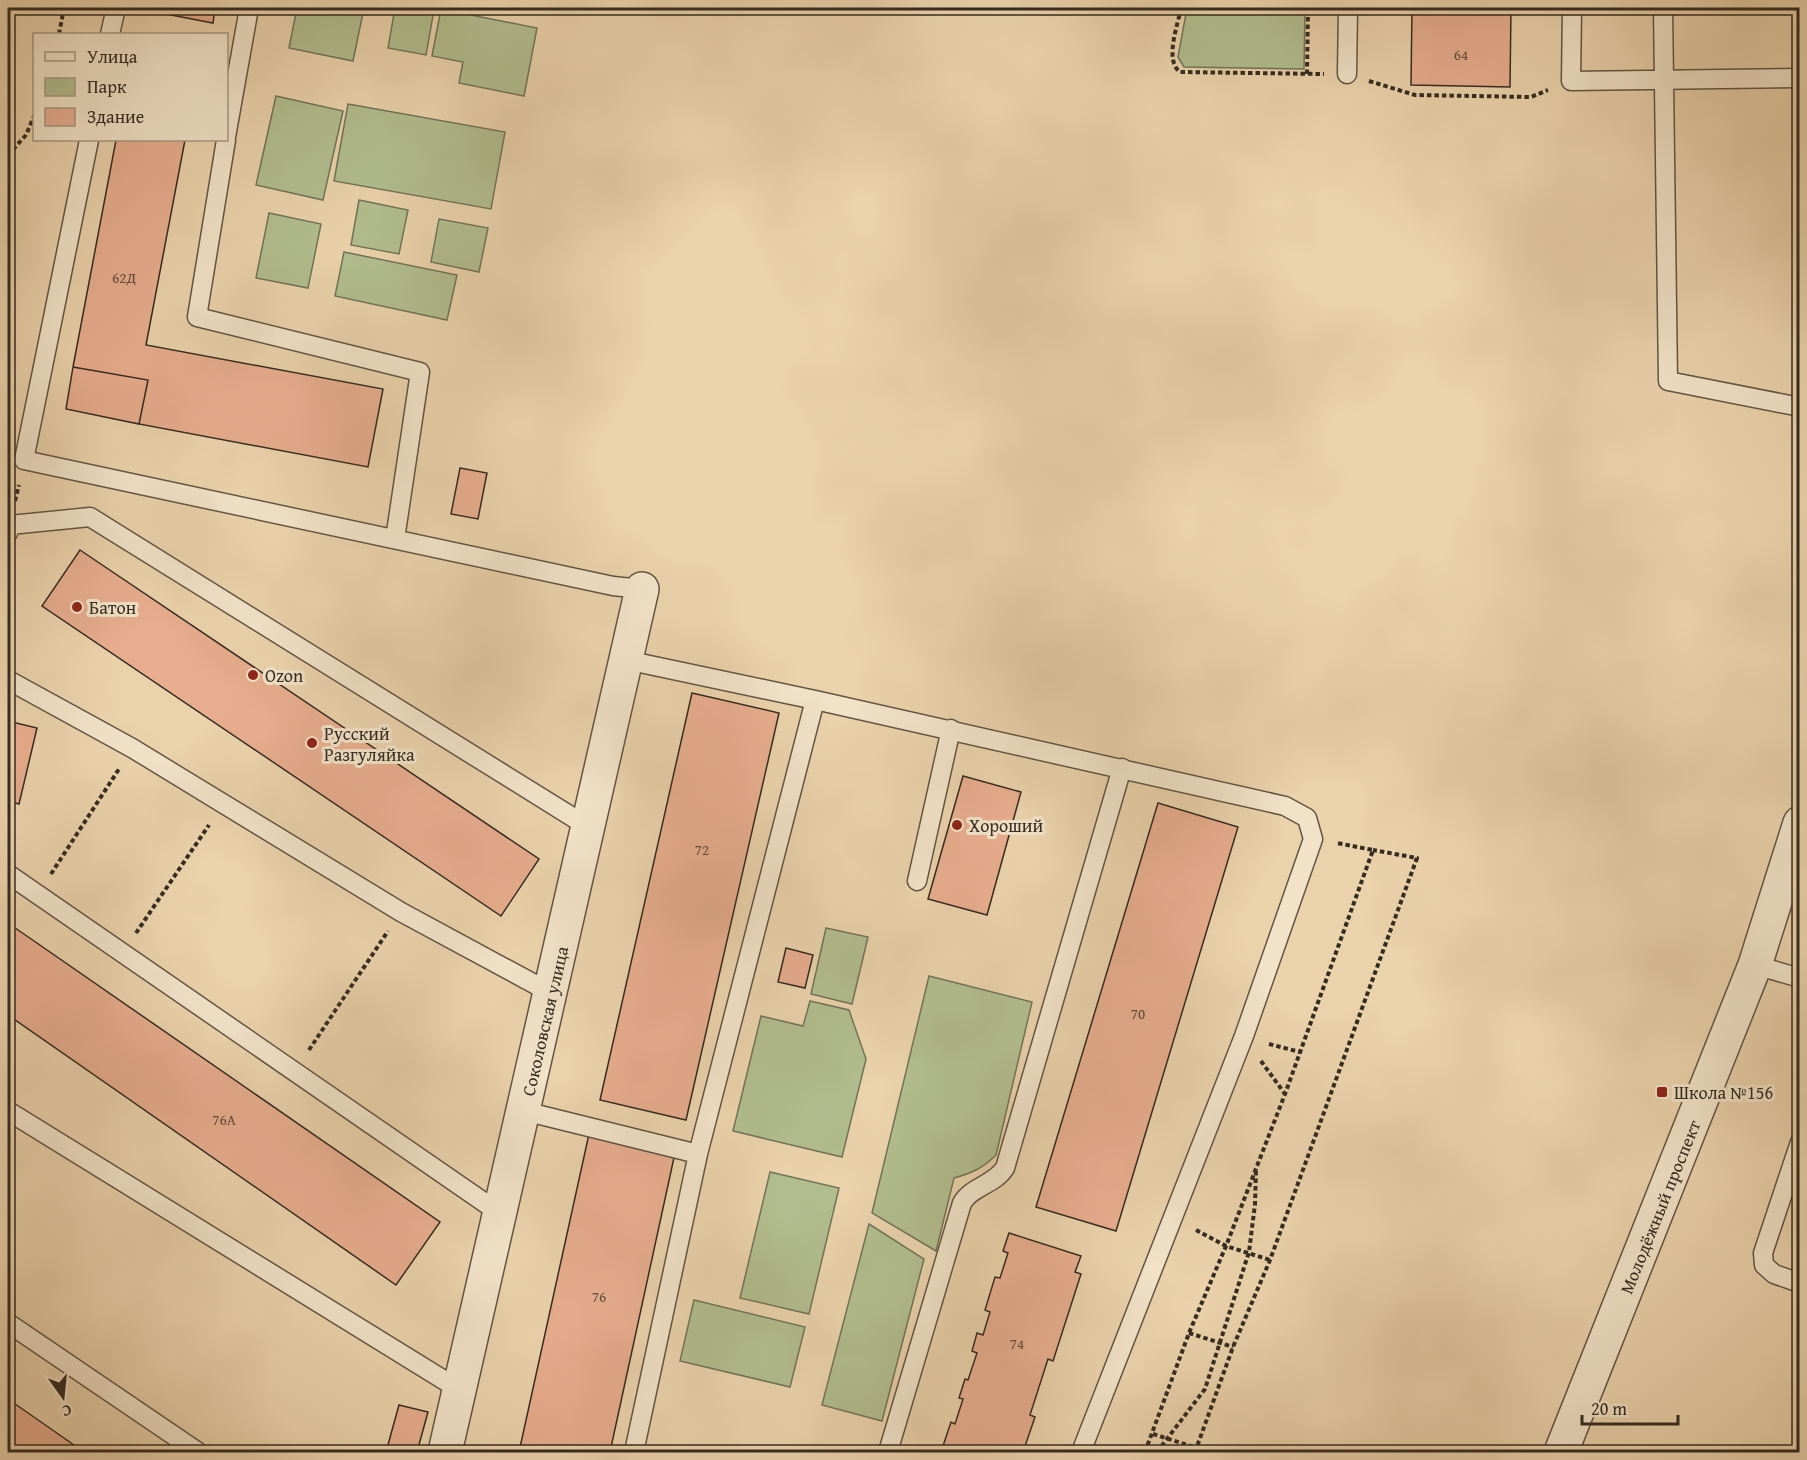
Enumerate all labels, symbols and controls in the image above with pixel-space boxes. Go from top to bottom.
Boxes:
legend [33,33,228,141]
text: Улица [87,43,138,70]
house number: 64 [1454,44,1468,65]
text: Парк [87,73,127,100]
text: Здание [87,103,144,130]
house number: 62Д [112,267,136,288]
place label: Батон [89,594,136,621]
marker: Батон [70,600,84,614]
place label: Ozon [265,662,303,689]
marker: Ozon [246,668,260,682]
place label: Русский Разгуляйка [324,720,415,768]
marker: Русский Разгуляйка [305,736,319,750]
place label: Хороший [969,812,1044,839]
marker: Хороший [950,818,964,832]
house number: 72 [695,839,709,860]
street label: Соколовская улица [515,943,575,1099]
house number: 70 [1131,1003,1145,1024]
place label: Школа №156 [1674,1079,1773,1106]
marker: Школа №156 [1655,1085,1669,1099]
house number: 76А [212,1109,236,1130]
street label: Молодёжный проспект [1613,1116,1707,1298]
house number: 76 [592,1286,606,1307]
house number: 74 [1010,1333,1024,1354]
north arrow [33,1367,93,1427]
scale bar [1582,1388,1678,1426]
text: 20 m [1591,1395,1627,1422]
text: С [59,1399,74,1424]

